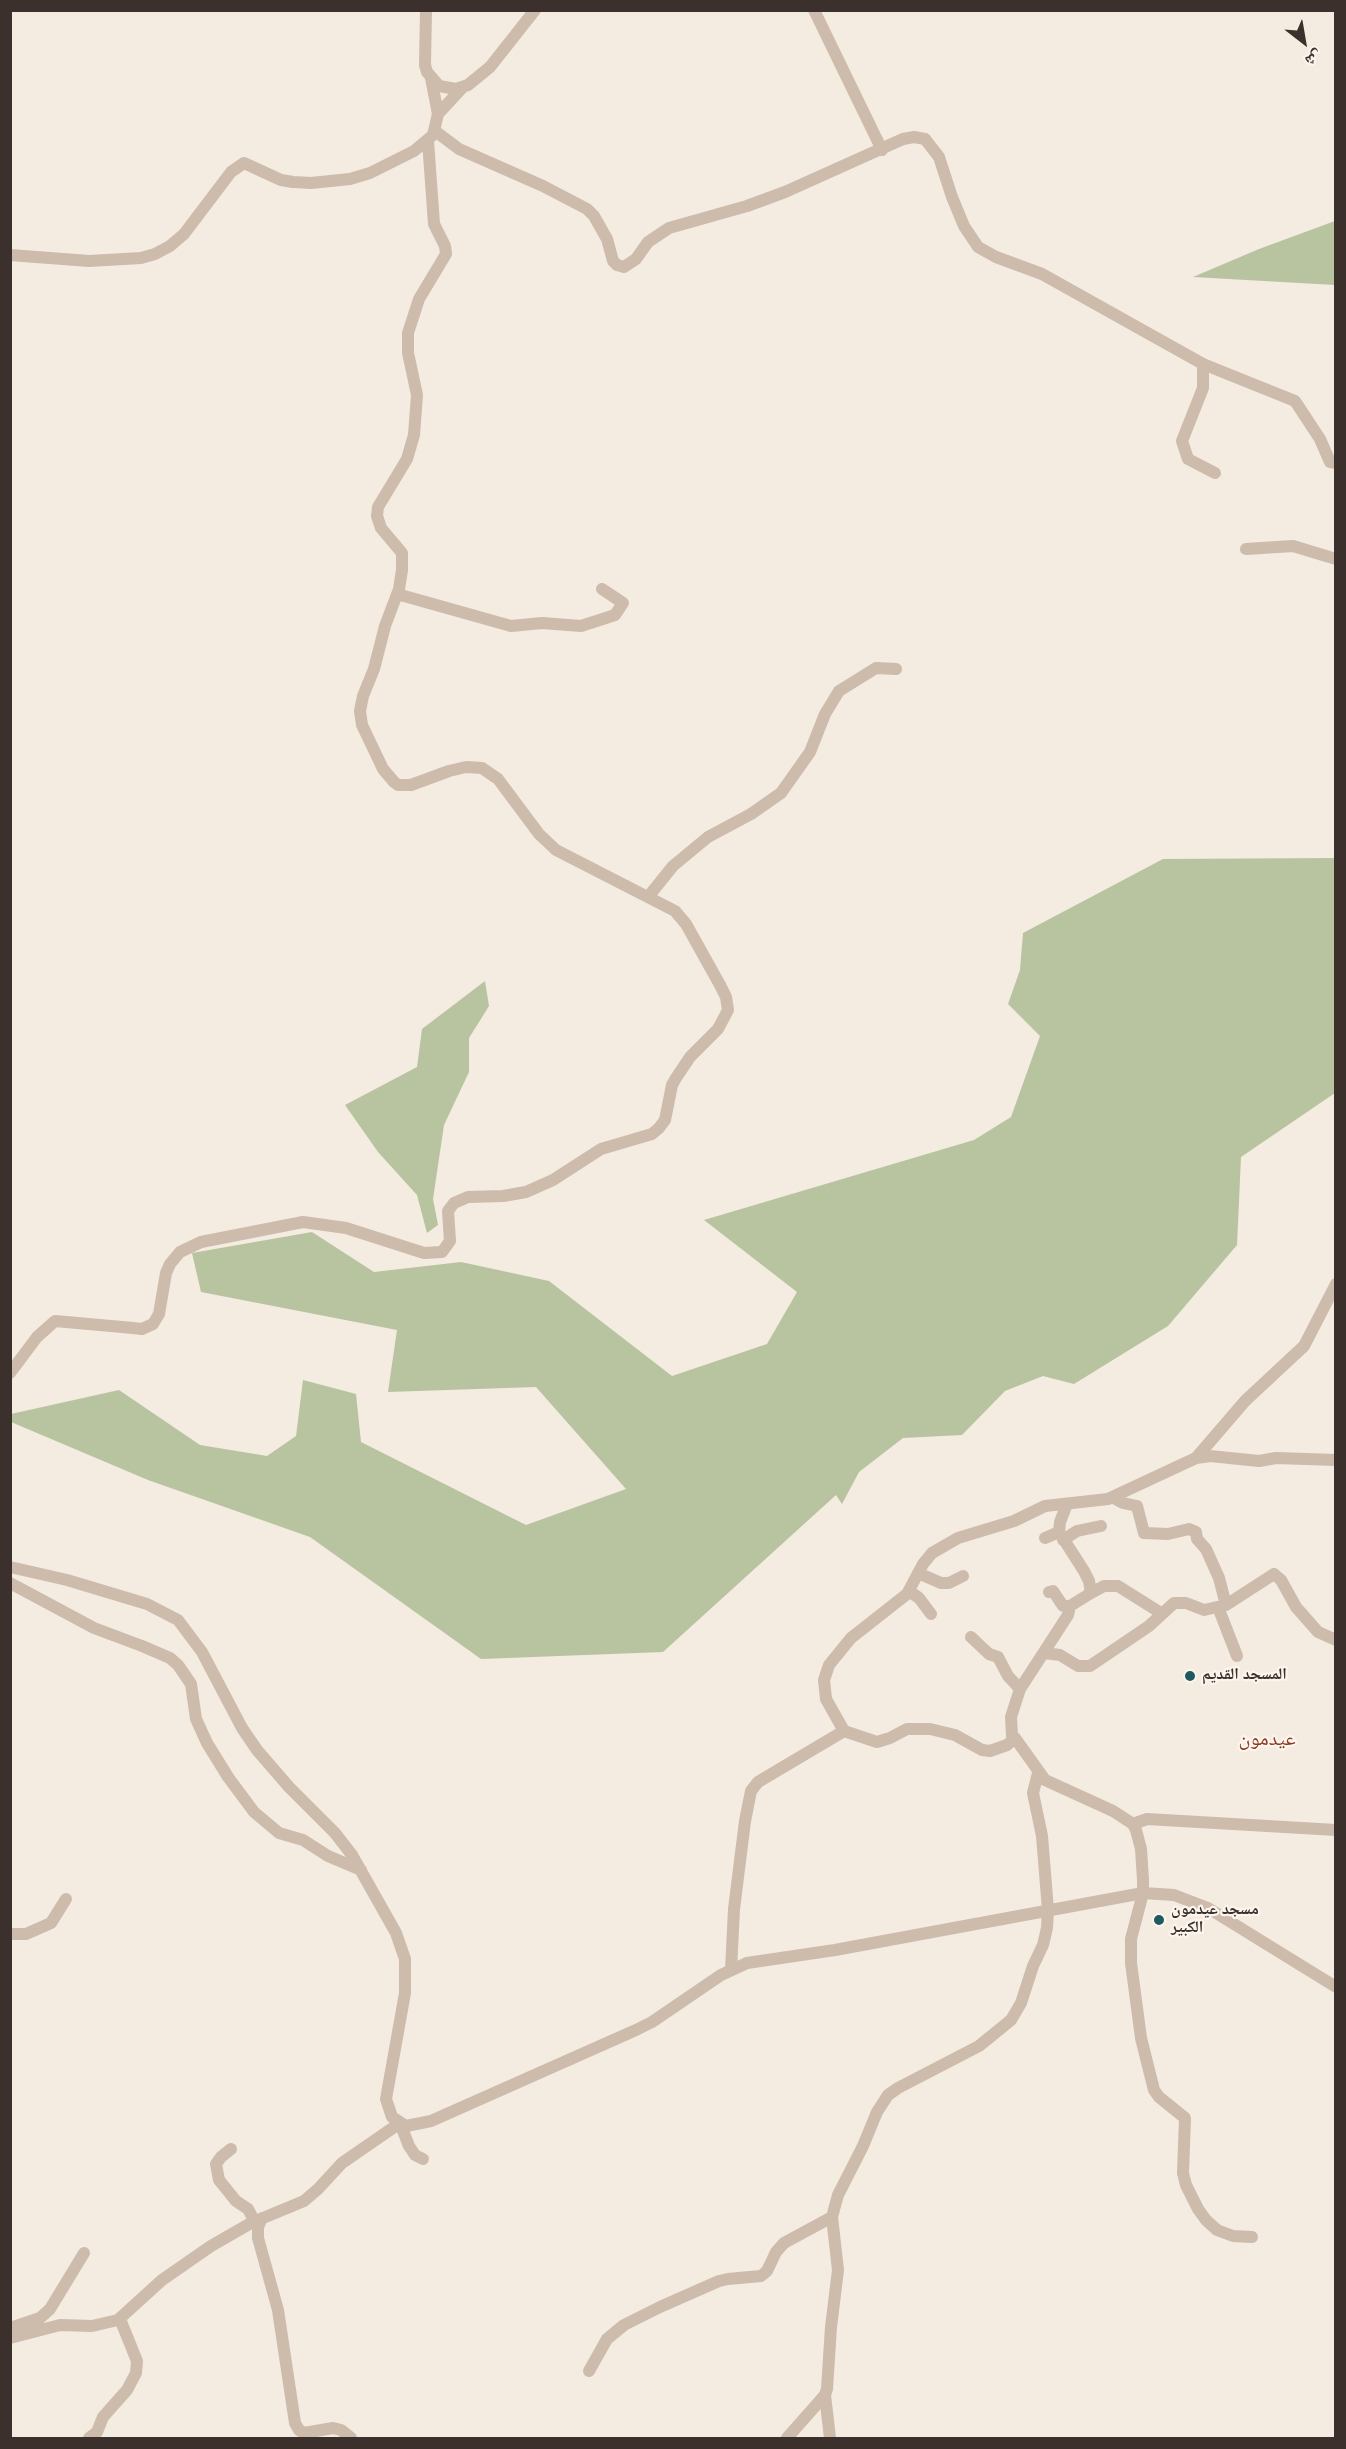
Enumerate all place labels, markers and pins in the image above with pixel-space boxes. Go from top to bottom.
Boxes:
place label: المسجد القديم [1202,1666,1287,1686]
marker: المسجد القديم [1183,1669,1197,1683]
place label: مسجد عيدمون الكبير [1171,1901,1259,1939]
marker: مسجد عيدمون الكبير [1152,1913,1166,1927]

